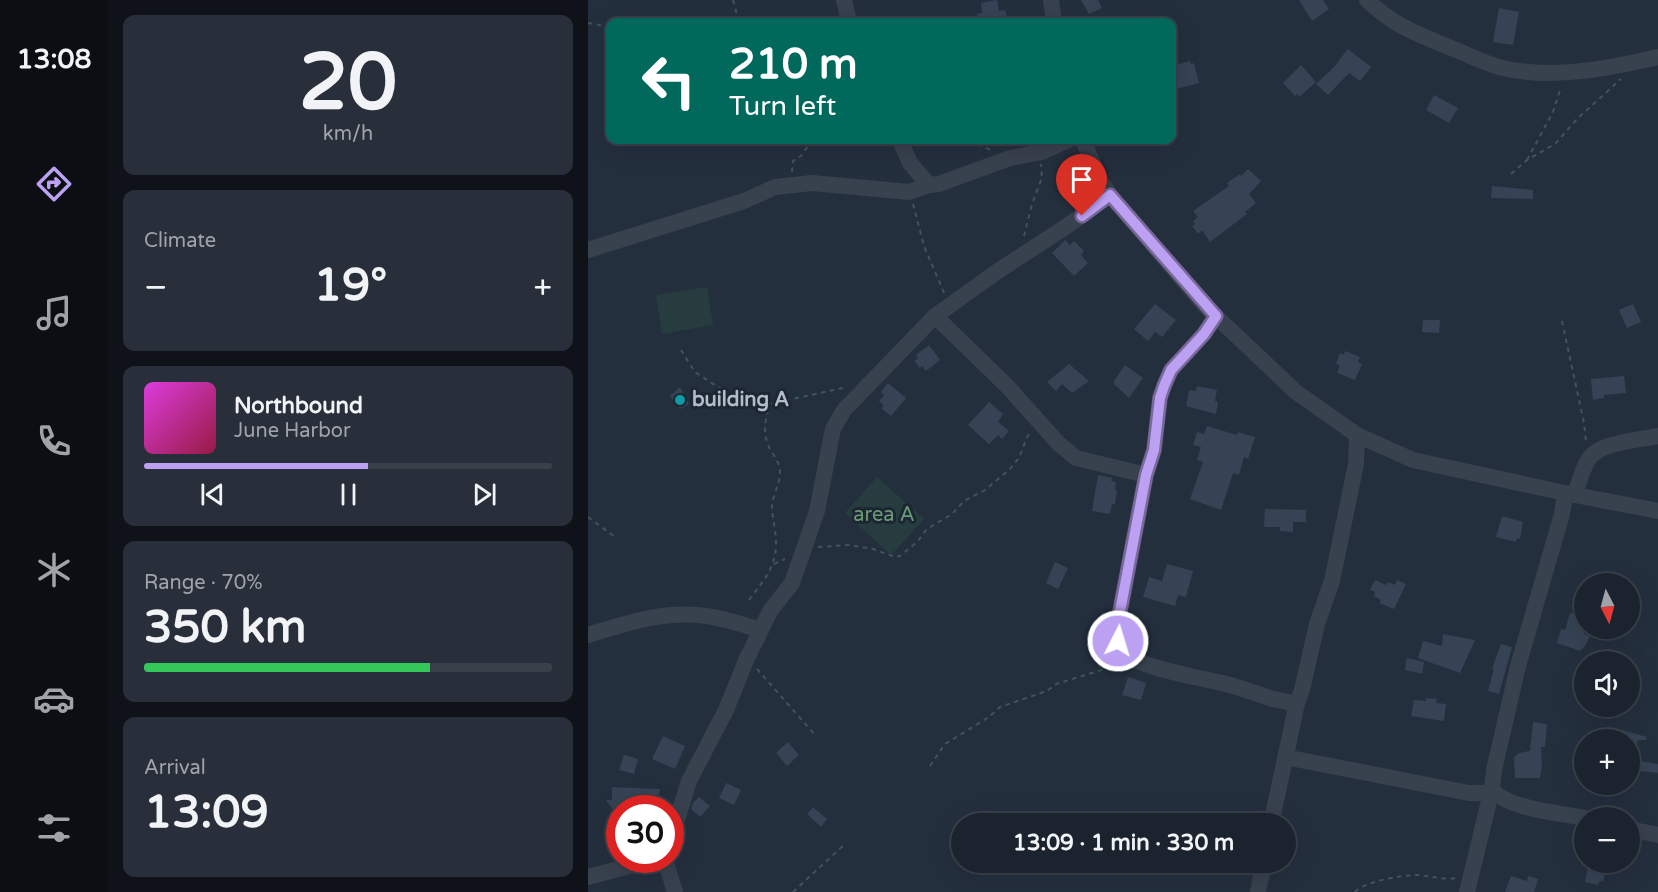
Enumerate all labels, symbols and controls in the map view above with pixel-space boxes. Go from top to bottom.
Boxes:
text: 20 [299,36,397,130]
text: 210 m [729,39,858,90]
icon: left [630,42,708,120]
text: 13:08 [17,43,91,76]
text: Turn left [729,90,836,123]
text: km/h [323,122,373,146]
pin [1056,154,1107,216]
icon: directions [33,163,75,205]
icon: arrive [1065,163,1098,196]
text: Climate [144,229,216,253]
text: 19° [314,259,387,313]
text: − [144,268,168,307]
text: + [533,268,552,307]
icon: music [33,292,75,334]
place label: building A [692,388,789,412]
text: Northbound [234,393,363,419]
marker: building A [673,393,687,407]
text: June Harbor [234,419,351,443]
icon: phone [33,420,75,462]
icon: previous [196,478,229,511]
icon: pause [332,478,365,511]
icon: next [468,478,501,511]
park label: area A [853,503,915,527]
icon: climate [33,549,75,591]
text: Range · 70% [144,571,263,595]
north arrow [1574,573,1640,639]
map controls [1574,573,1640,873]
text: 350 km [144,601,306,655]
position arrow [1086,609,1150,673]
button: sound [1574,651,1640,717]
icon: car [33,678,75,720]
button: + [1574,729,1640,795]
text: Arrival [144,756,206,780]
text: 13:09 [144,786,269,840]
speed limit sign: 30 [606,795,684,873]
icon: filters [33,807,75,849]
button: − [1574,807,1640,873]
text: 13:09 · 1 min · 330 m [1013,830,1234,856]

